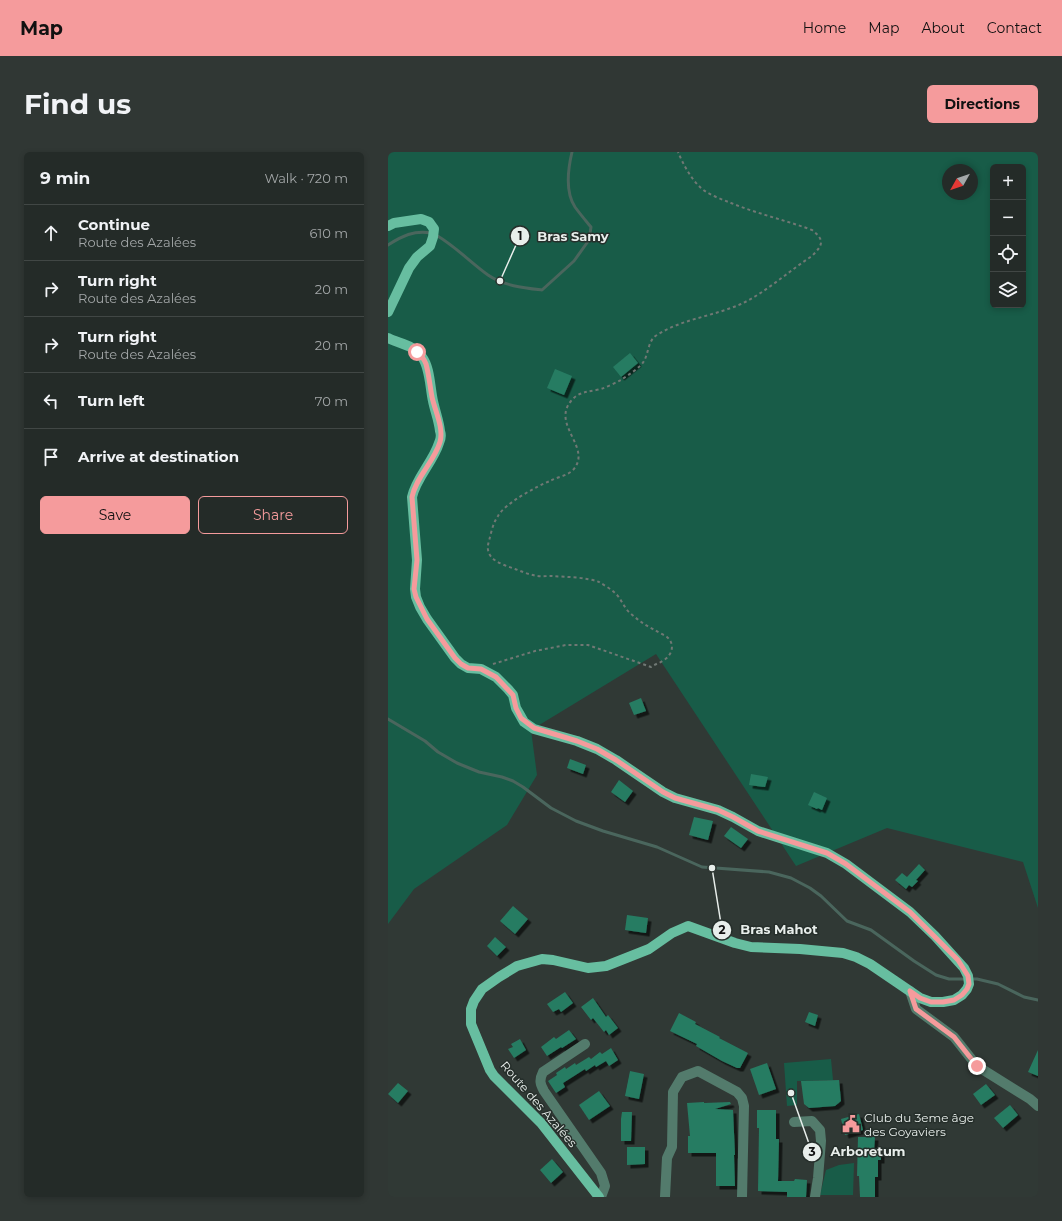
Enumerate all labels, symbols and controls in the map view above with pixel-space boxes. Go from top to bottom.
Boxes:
text: Map [20,17,63,40]
text: Home [803,19,846,37]
text: Map [868,19,899,37]
text: About [921,19,965,37]
text: Contact [987,19,1042,37]
button: Directions [927,85,1038,123]
text: Find us [24,87,131,121]
north arrow [942,164,978,200]
map controls [990,164,1026,308]
button: + [990,164,1026,200]
text: 9 min [40,168,90,188]
text: Walk · 720 m [264,170,348,186]
button: − [990,200,1026,236]
text: Continue [78,215,150,234]
icon: ahead [40,222,62,244]
callout: Bras Samy [510,224,617,249]
text: 610 m [310,225,348,241]
text: 1 [518,228,522,243]
text: Bras Samy [537,228,609,244]
text: Route des Azalées [78,234,196,250]
button: locate [990,236,1026,272]
text: Turn right [78,271,157,290]
button: layers [990,272,1026,308]
icon: right [40,278,62,300]
text: 20 m [315,281,348,297]
text: Route des Azalées [78,290,196,306]
text: Turn right [78,327,157,346]
icon: right [40,334,62,356]
text: 20 m [315,337,348,353]
route start [408,343,426,361]
text: Route des Azalées [78,346,196,362]
icon: left [40,390,62,412]
text: Turn left [78,391,145,410]
text: 70 m [315,393,348,409]
icon: arrive [40,446,62,468]
text: Arrive at destination [78,447,239,466]
button: Save [40,496,190,534]
button: Share [198,496,348,534]
callout: Bras Mahot [712,917,826,942]
text: Bras Mahot [740,921,818,937]
text: 2 [718,922,726,937]
route end [968,1057,986,1075]
street label: Route des Azalées [498,1058,581,1150]
place label: Club du 3eme âge des Goyaviers [864,1110,974,1139]
public building icon: Club du 3eme âge des Goyaviers [841,1114,861,1134]
callout: Arboretum [802,1139,913,1164]
text: Arboretum [830,1143,905,1159]
text: 3 [807,1144,816,1159]

